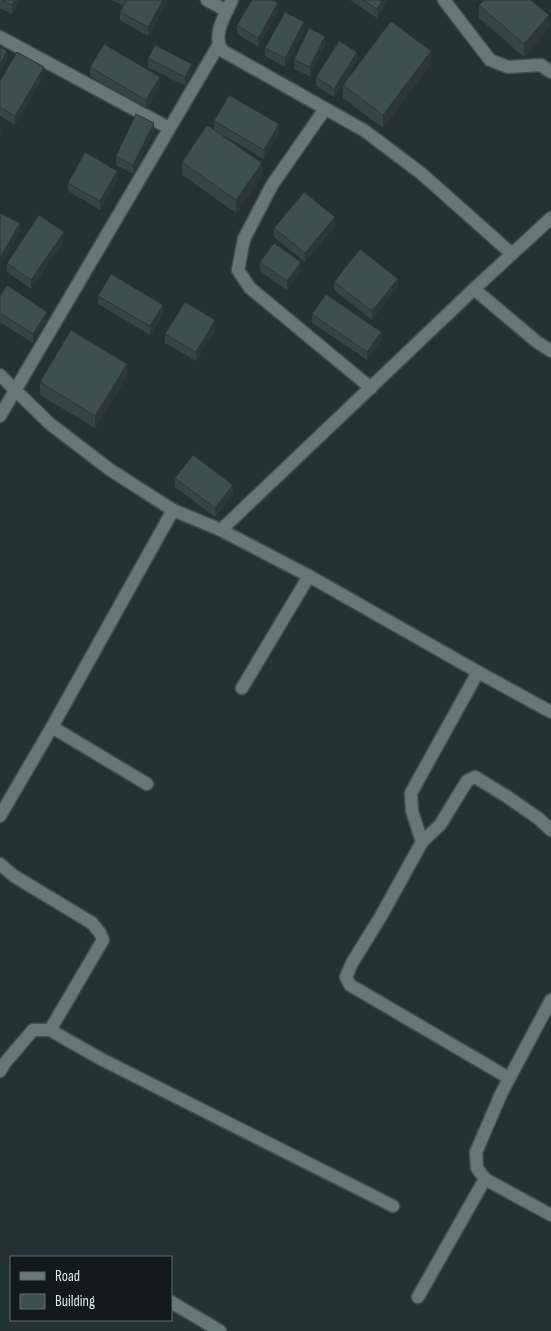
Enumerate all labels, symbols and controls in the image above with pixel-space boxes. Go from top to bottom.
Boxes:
legend [10,1256,172,1321]
text: Road [55,1267,80,1286]
text: Building [55,1292,95,1311]

